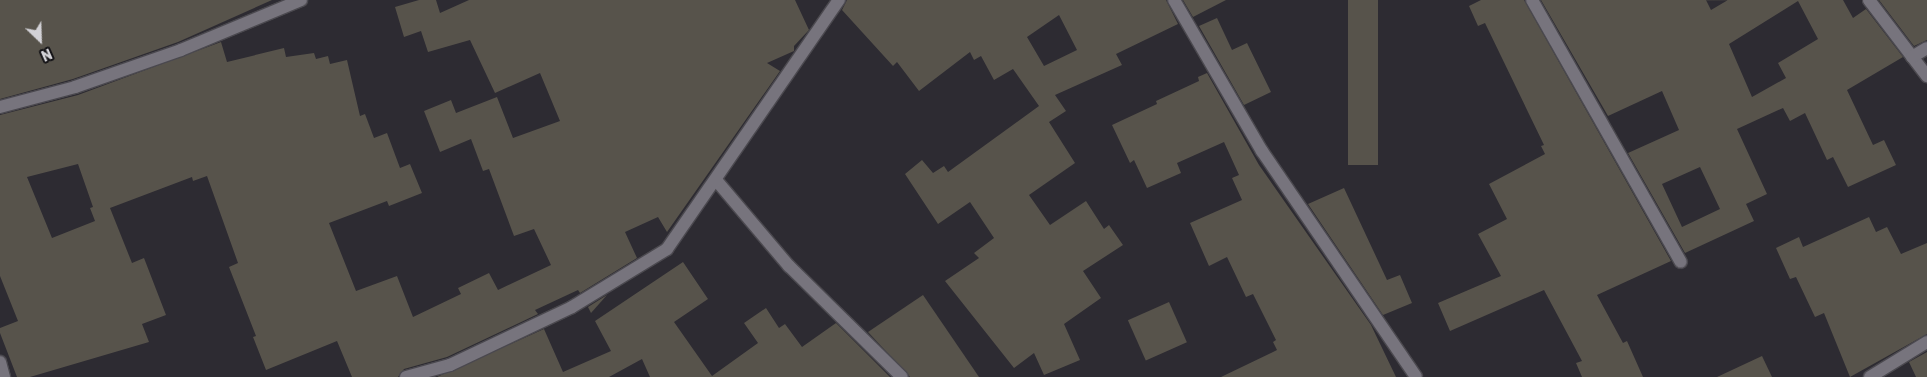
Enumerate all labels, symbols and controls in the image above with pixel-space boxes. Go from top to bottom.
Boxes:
north arrow [15,15,65,65]
text: N [38,44,54,64]

